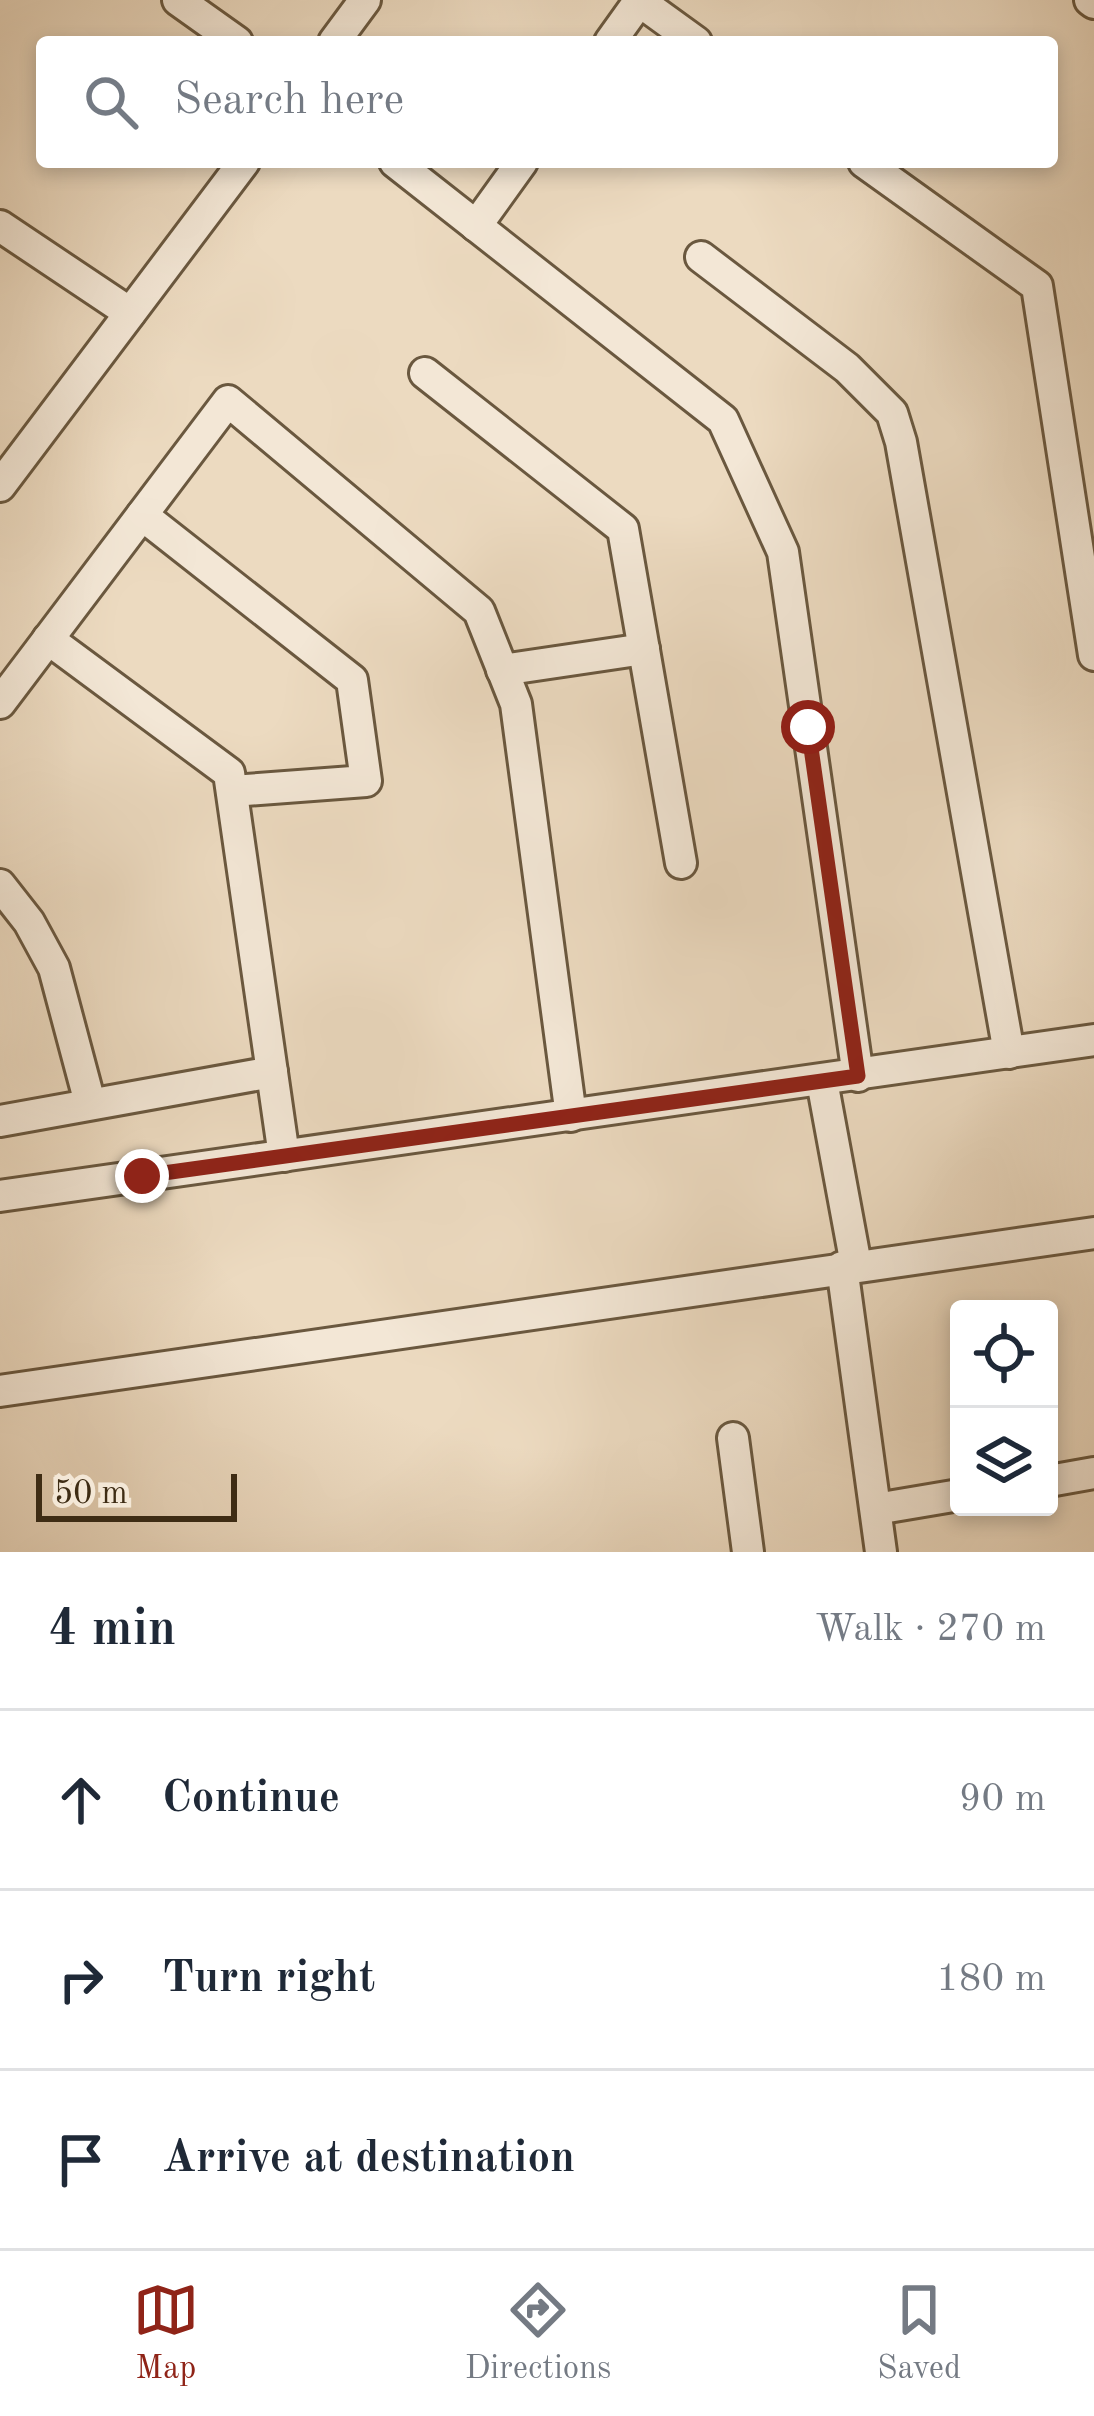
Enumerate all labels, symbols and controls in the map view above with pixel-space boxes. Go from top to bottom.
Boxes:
search box [36,36,1058,168]
icon: search [78,69,144,135]
text: Search here [174,79,404,124]
route start [781,700,835,754]
route end [115,1149,169,1203]
map controls [950,1300,1058,1516]
button: locate [950,1300,1058,1408]
button: layers [950,1408,1058,1516]
scale bar [36,1468,237,1521]
text: 50 m [54,1478,128,1511]
text: 4 min [48,1605,176,1656]
text: Walk · 270 m [815,1610,1046,1649]
icon: ahead [48,1767,114,1833]
text: Continue [162,1777,340,1822]
text: 90 m [959,1780,1046,1819]
icon: right [48,1947,114,2013]
text: Turn right [162,1957,375,2002]
text: 180 m [936,1960,1046,1999]
icon: arrive [48,2127,114,2193]
text: Arrive at destination [162,2137,575,2182]
tab: Map [133,2277,199,2390]
tab: Directions [465,2277,611,2390]
tab: Saved [877,2277,961,2390]

